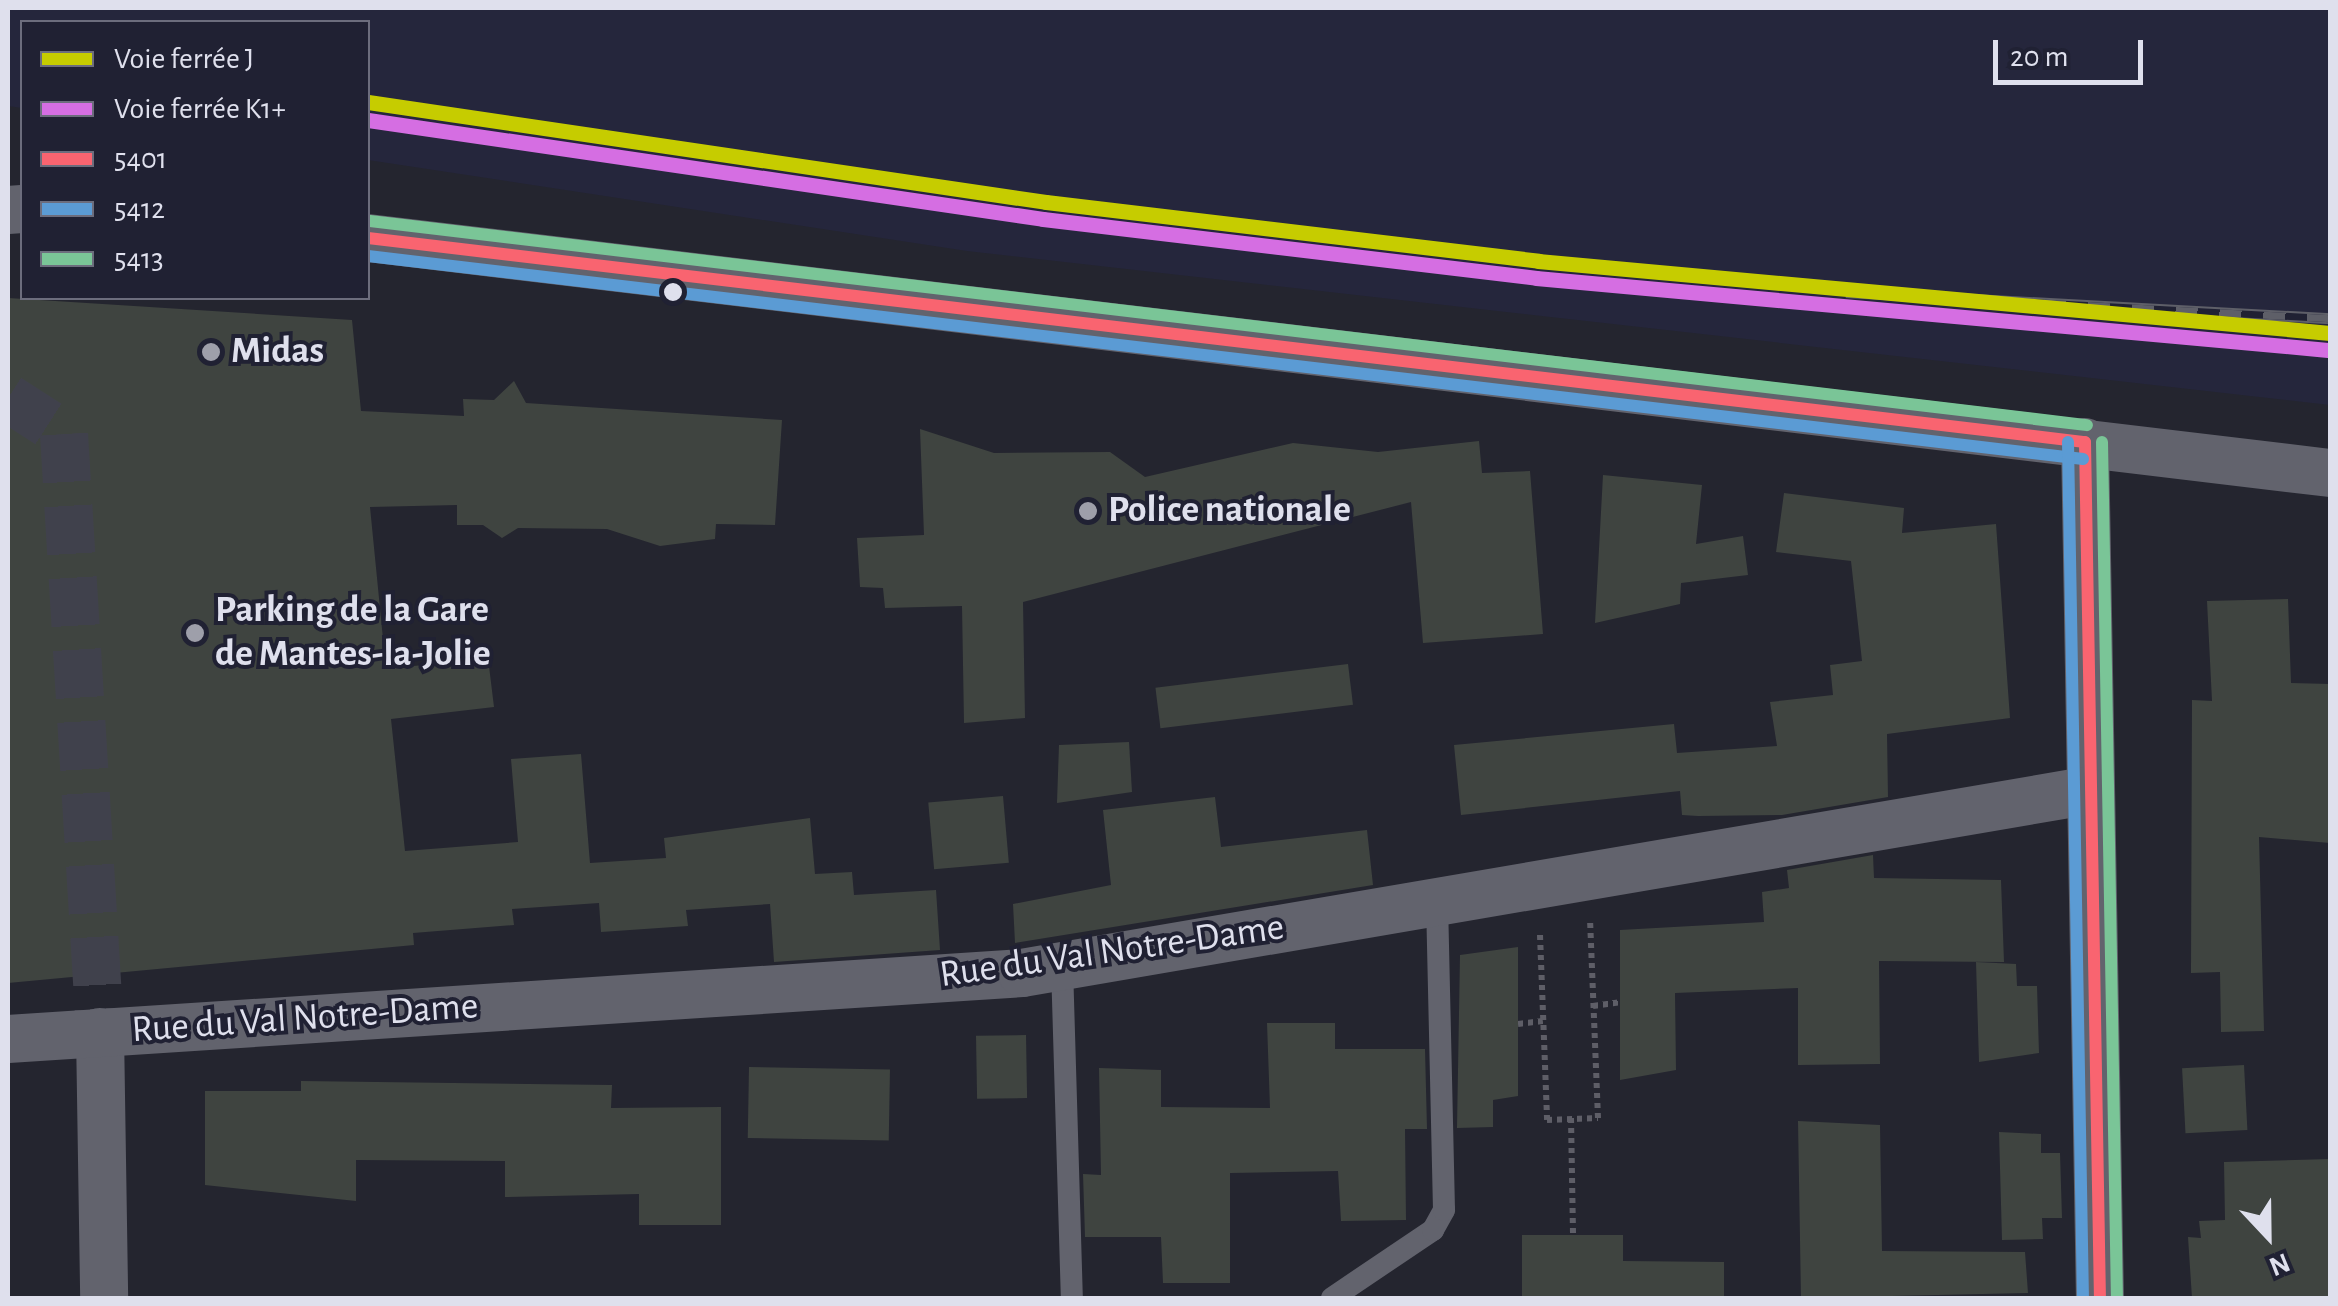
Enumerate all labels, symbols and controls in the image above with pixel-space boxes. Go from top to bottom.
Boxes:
legend [20,20,370,300]
scale bar [1998,20,2148,82]
text: 20 m [2010,42,2068,72]
text: Voie ferrée J [114,44,254,74]
text: Voie ferrée K1+ [114,94,286,124]
text: 5401 [114,144,167,174]
text: 5412 [114,194,165,224]
text: 5413 [114,244,164,274]
unlabelled marker [663,282,683,302]
place label: Midas [231,329,324,375]
marker: Midas [200,341,222,363]
place label: Police nationale [1108,488,1351,534]
marker: Police nationale [1077,500,1099,522]
place label: Parking de la Gare de Mantes-la-Jolie [215,588,491,678]
marker: Parking de la Gare de Mantes-la-Jolie [184,622,206,644]
street label: Rue du Val Notre-Dame [937,905,1287,999]
street label: Rue du Val Notre-Dame [130,984,480,1054]
north arrow [2218,1186,2318,1286]
text: N [2265,1247,2294,1280]

